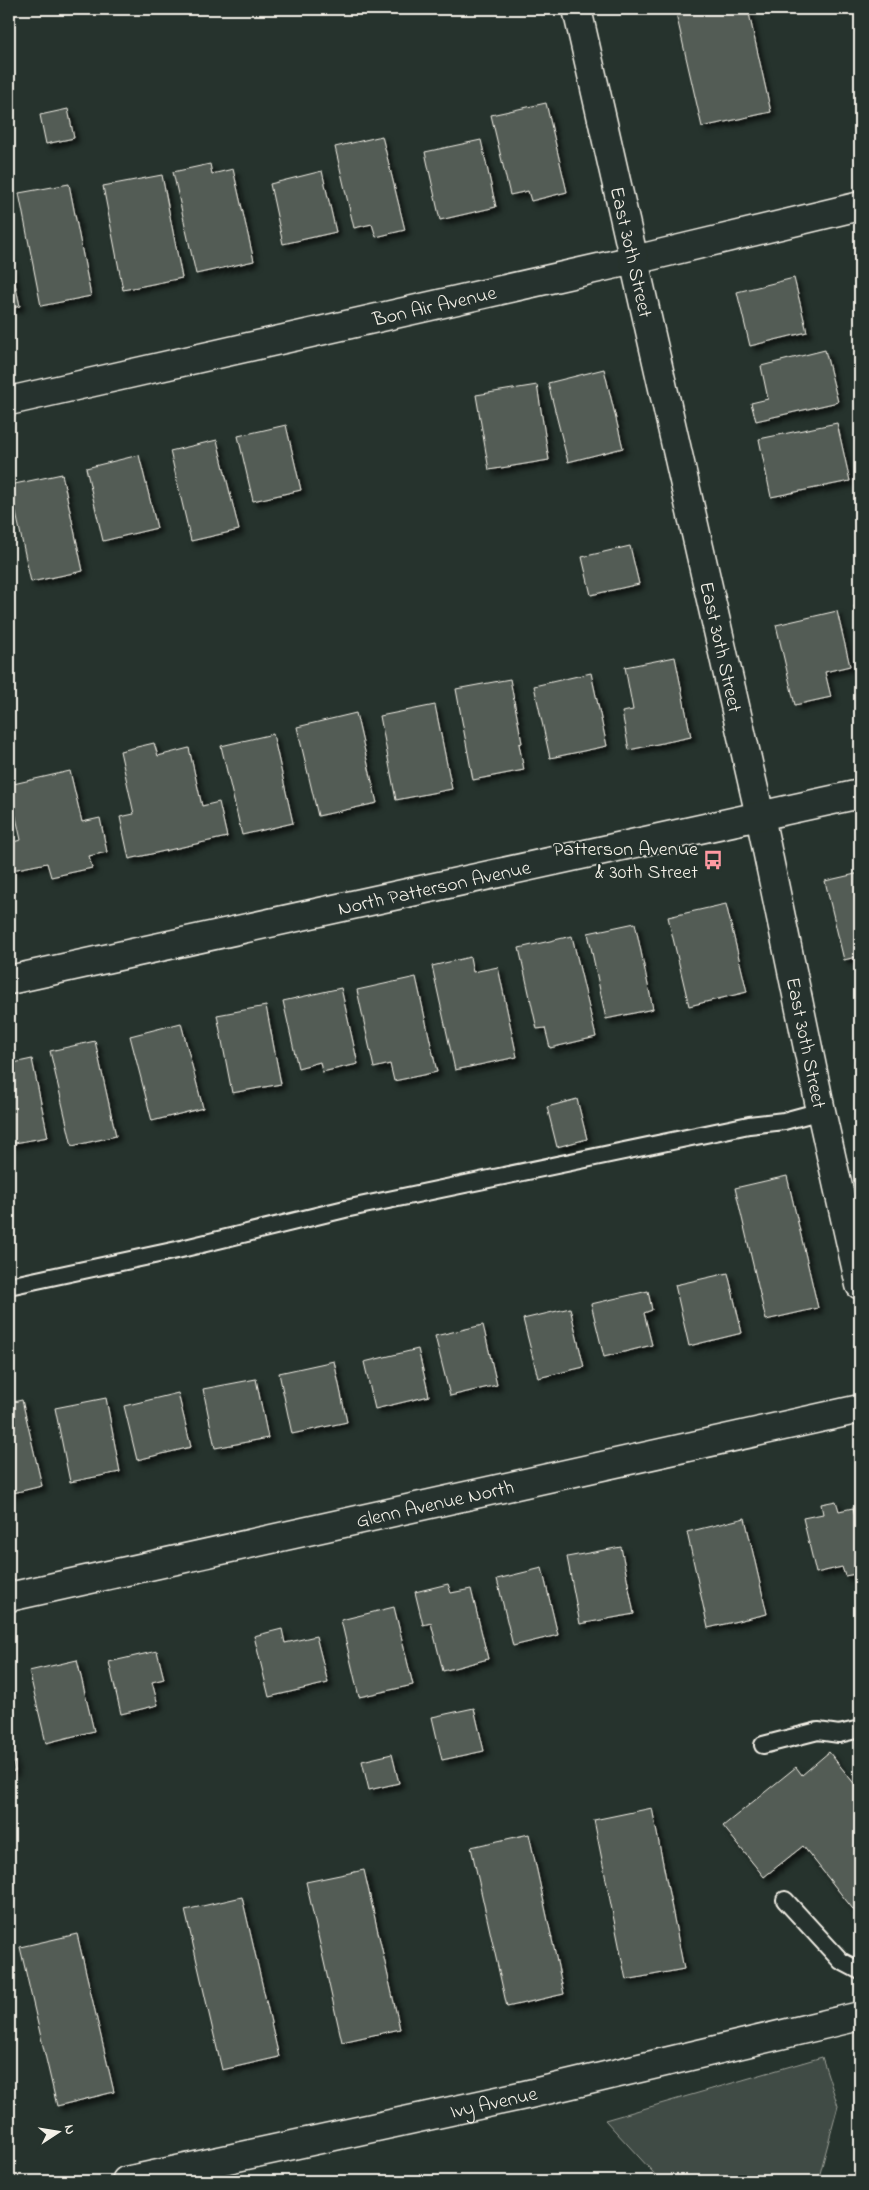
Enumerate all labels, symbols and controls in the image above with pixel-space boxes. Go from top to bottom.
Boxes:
street label: East 30th Street [601,184,659,321]
street label: Bon Air Avenue [369,280,499,336]
street label: East 30th Street [690,579,748,716]
place label: Patterson Avenue & 30th Street [553,836,698,888]
bus stop icon: Patterson Avenue & 30th Street [702,849,724,871]
street label: North Patterson Avenue [335,854,534,925]
street label: East 30th Street [777,975,832,1112]
street label: Glenn Avenue North [354,1474,517,1537]
street label: Ivy Avenue [448,2081,541,2128]
north arrow [32,2108,82,2158]
text: N [58,2123,81,2136]

